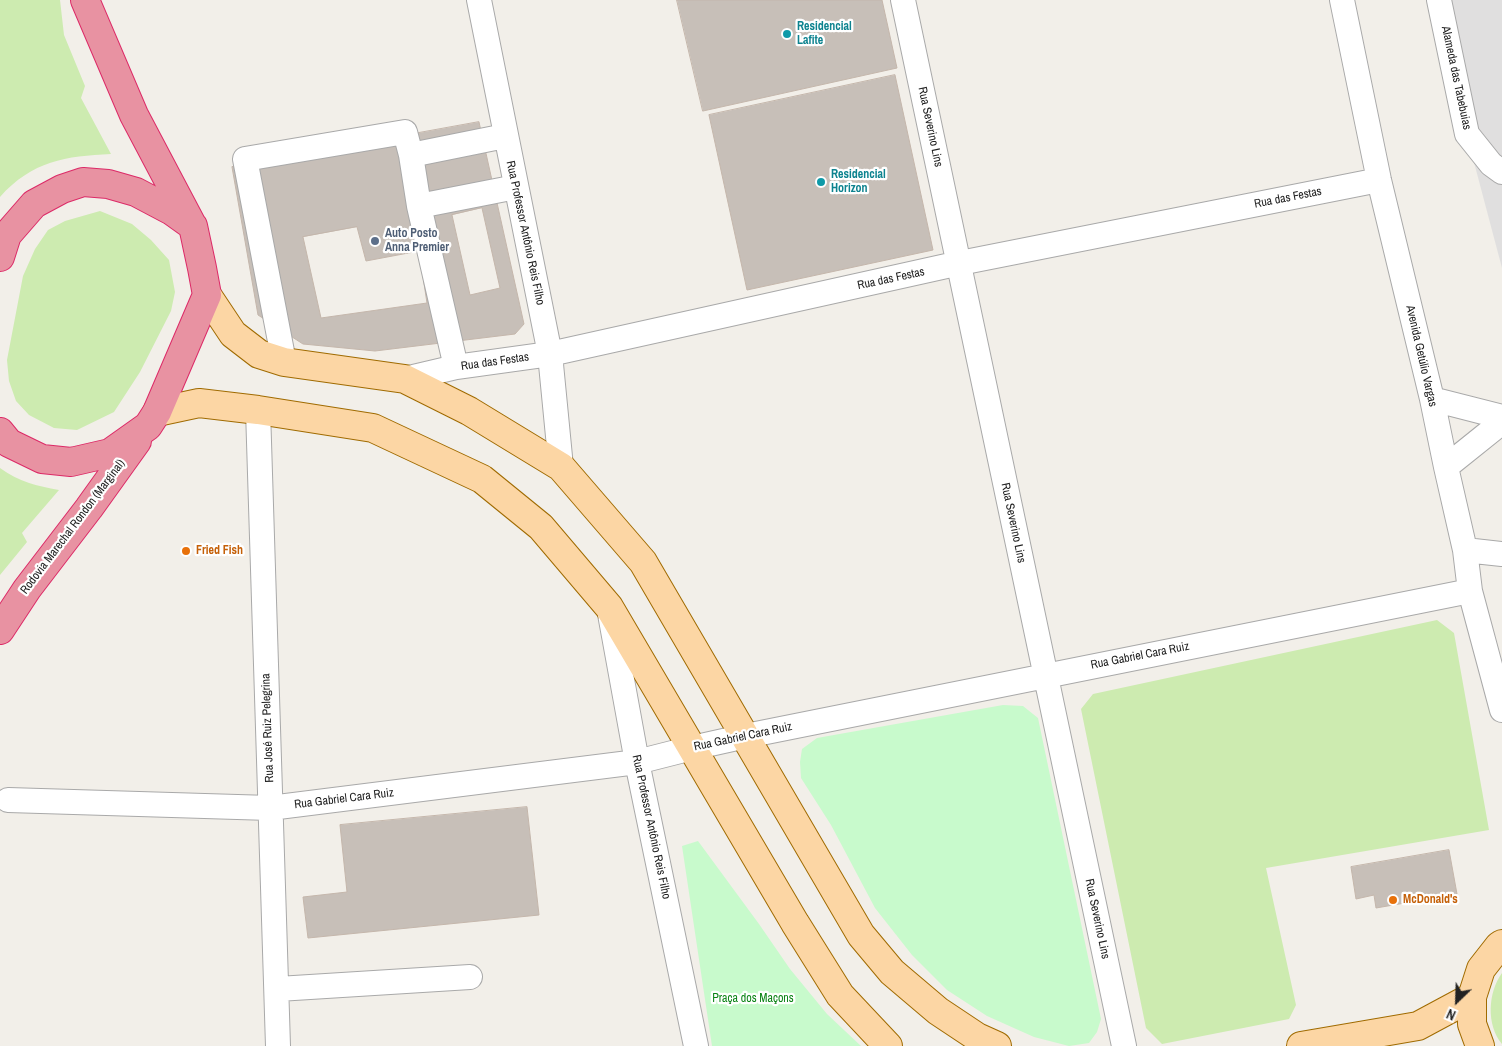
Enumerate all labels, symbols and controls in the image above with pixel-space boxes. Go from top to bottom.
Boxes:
place label: Residencial Lafite [797,20,852,48]
street label: Alameda das Tabebuias [1438,25,1474,131]
marker: Residencial Lafite [781,28,793,40]
street label: Rua Severino Lins [914,86,946,168]
street label: Rua Professor Antônio Reis Filho [503,160,547,306]
place label: Residencial Horizon [831,168,886,196]
marker: Residencial Horizon [815,176,827,188]
street label: Rua das Festas [1253,184,1323,212]
place label: Auto Posto Anna Premier [385,227,449,255]
marker: Auto Posto Anna Premier [369,235,381,247]
street label: Rua das Festas [856,265,926,293]
street label: Avenida Getúlio Vargas [1402,304,1440,408]
street label: Rua das Festas [460,350,530,374]
street label: Rodovia Marechal Rondon (Marginal) [18,457,128,597]
street label: Rua Severino Lins [997,482,1029,564]
place label: Fried Fish [196,544,243,558]
marker: Fried Fish [180,545,192,557]
street label: Rua Gabriel Cara Ruiz [1090,639,1190,673]
street label: Rua José Ruiz Pelegrina [259,673,277,783]
street label: Rua Gabriel Cara Ruiz [693,720,793,754]
street label: Rua Professor Antônio Reis Filho [629,754,673,900]
street label: Rua Gabriel Cara Ruiz [293,786,395,812]
street label: Rua Severino Lins [1081,878,1113,960]
place label: McDonald's [1403,893,1458,907]
marker: McDonald's [1387,894,1399,906]
north arrow [1432,976,1482,1026]
park label: Praça dos Maçons [712,992,794,1006]
text: N [1443,1005,1458,1025]

